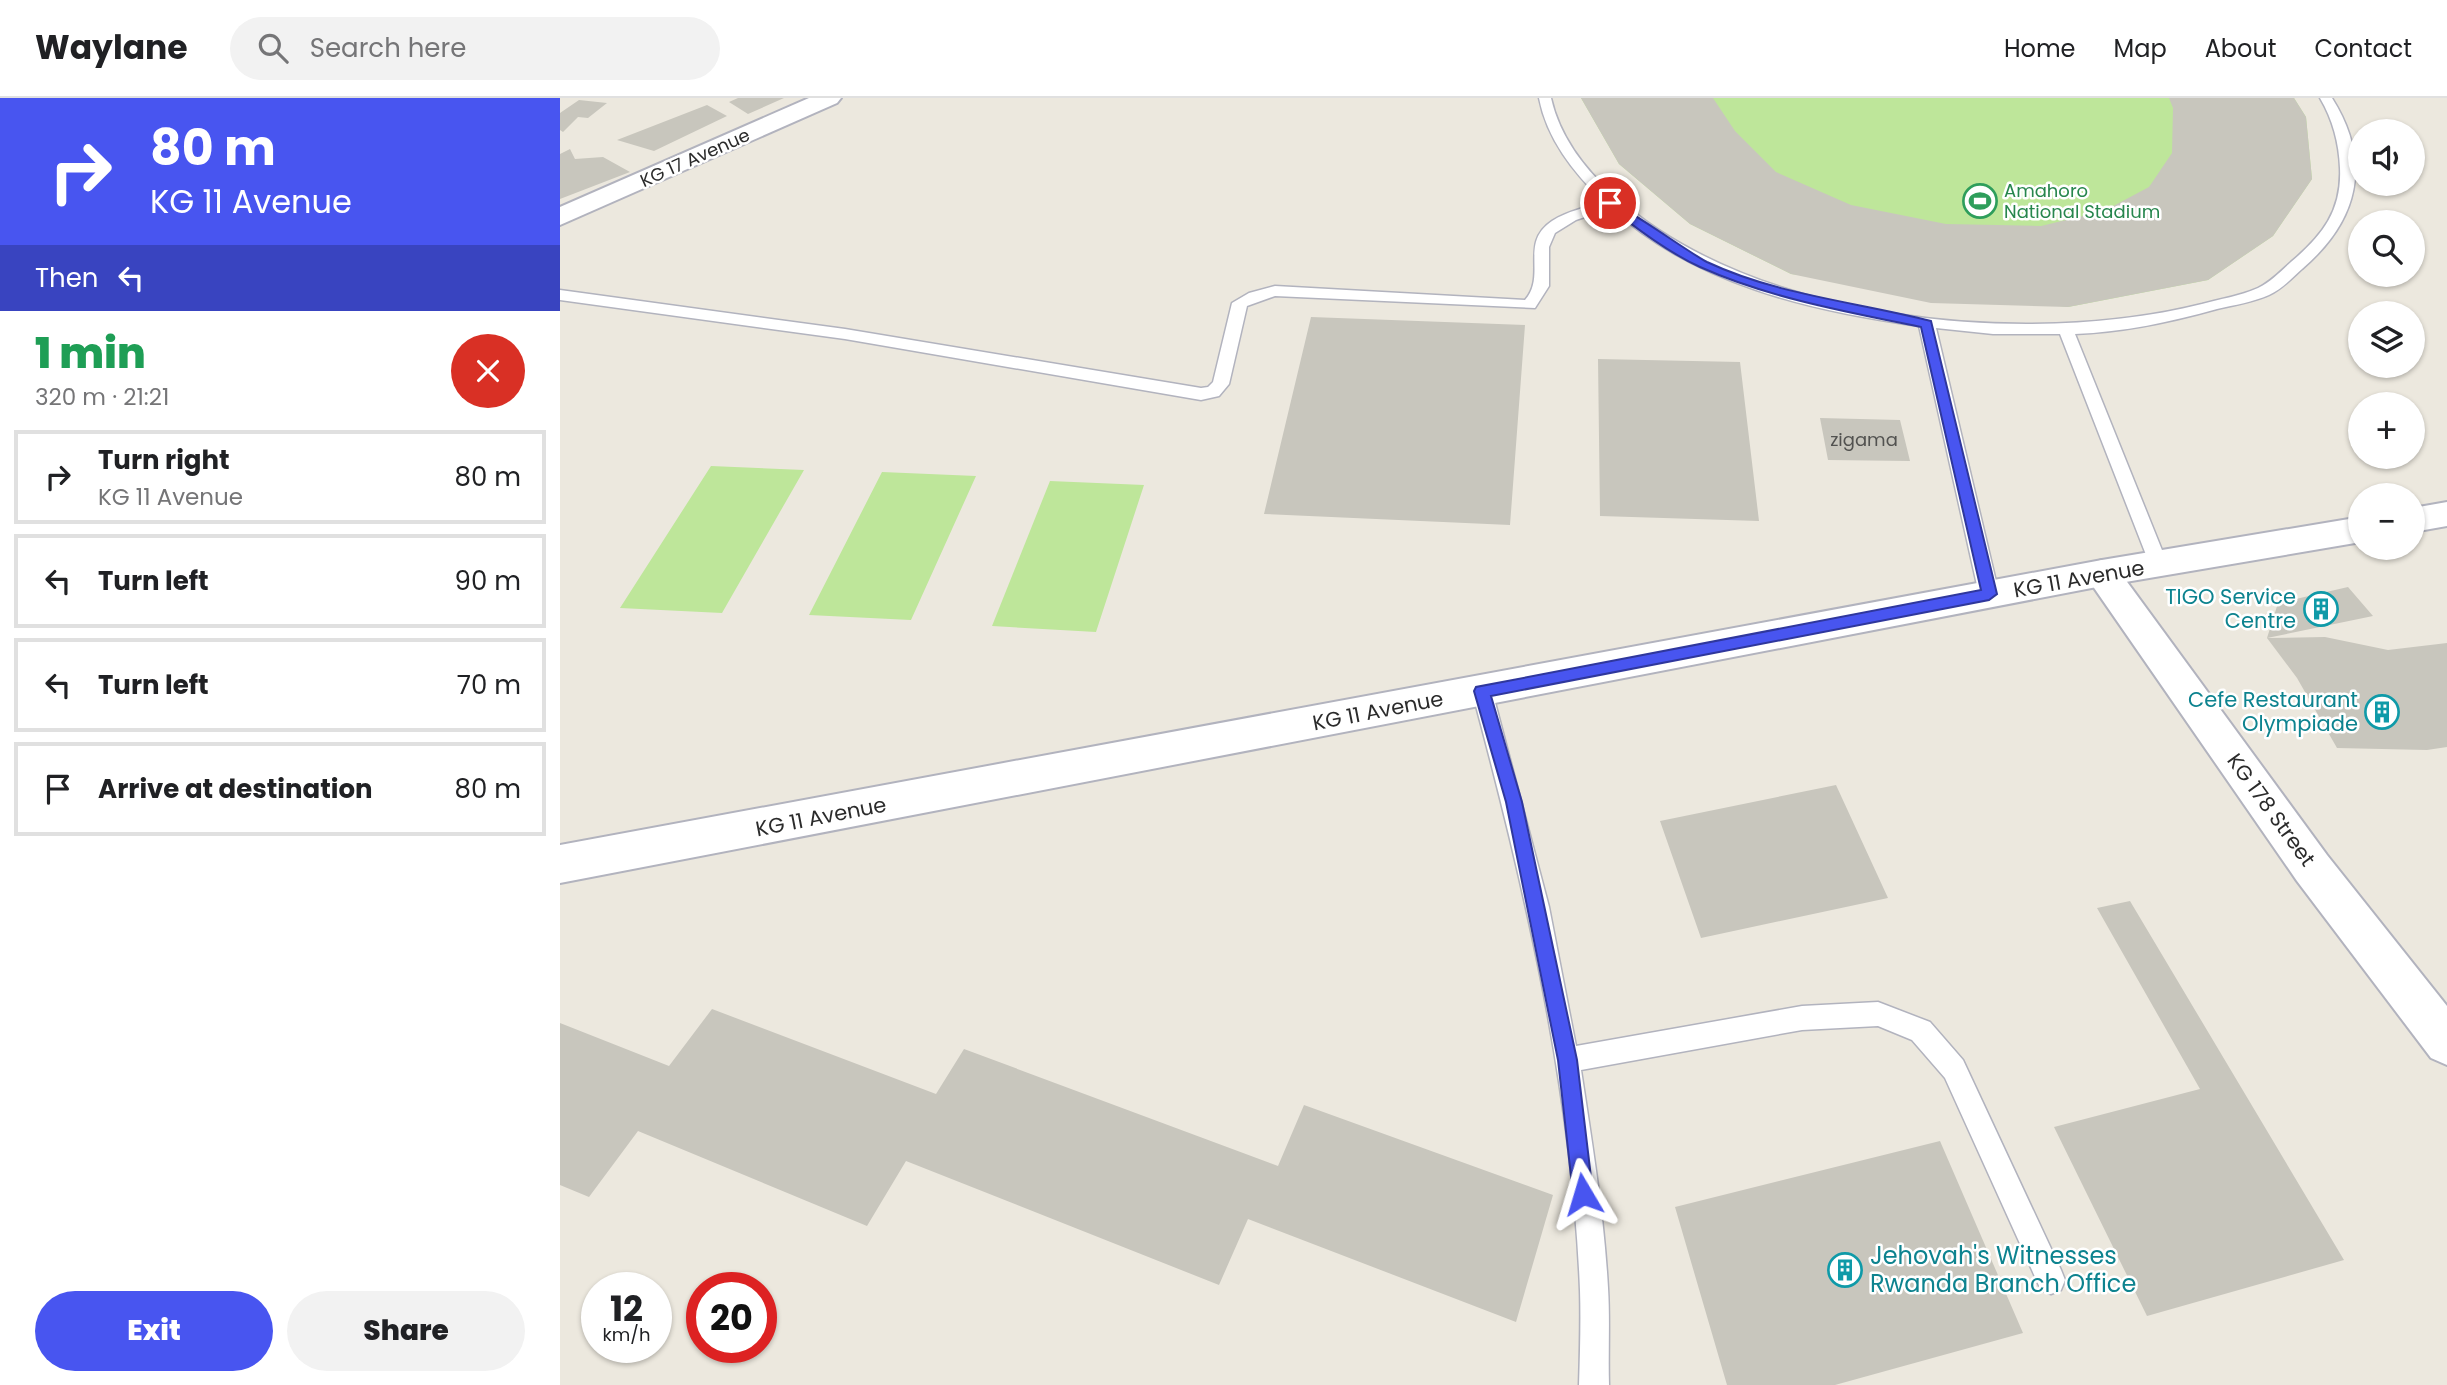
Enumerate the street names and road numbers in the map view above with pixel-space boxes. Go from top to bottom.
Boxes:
street label: KG 17 Avenue [636,122,754,193]
street label: KG 11 Avenue [2011,553,2147,604]
street label: KG 11 Avenue [1310,684,1446,737]
street label: KG 178 Street [2221,747,2322,872]
street label: KG 11 Avenue [753,790,889,843]

